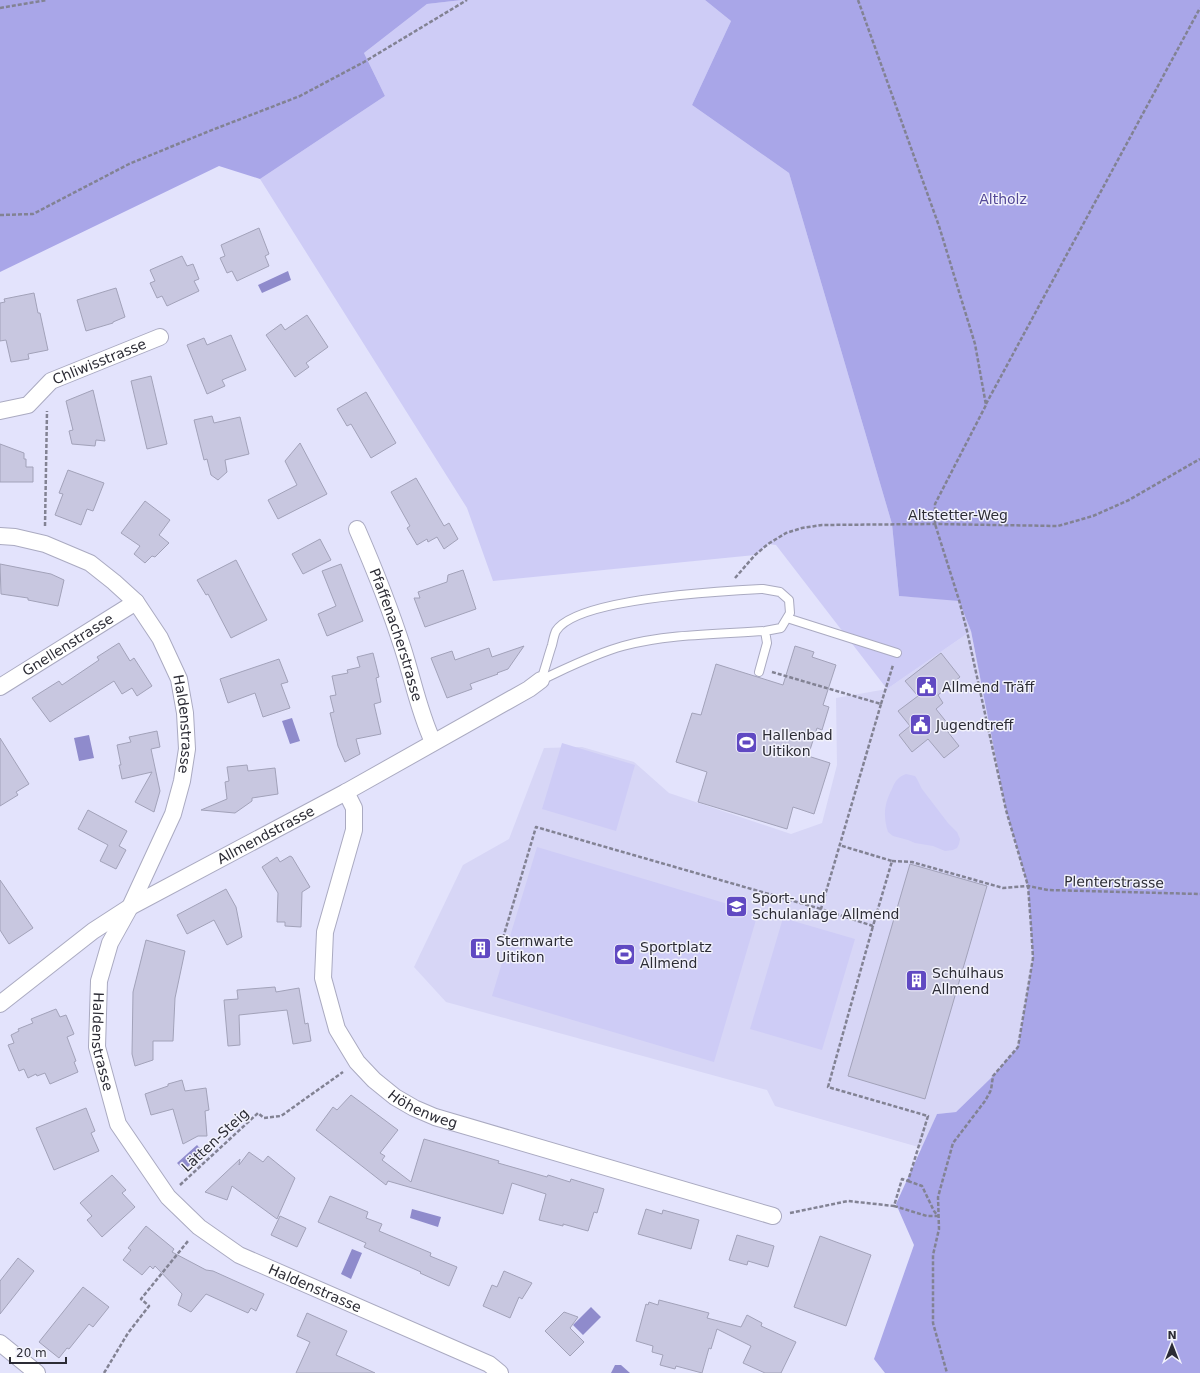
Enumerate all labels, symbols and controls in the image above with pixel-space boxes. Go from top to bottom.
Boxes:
park label: Altholz [979,191,1027,207]
street label: Chliwisstrasse [50,335,148,388]
street label: Altstetter-Weg [908,507,1008,523]
street label: Pfaffenacherstrasse [366,566,426,703]
street label: Gnellenstrasse [19,610,116,679]
street label: Haldenstrasse [170,673,195,775]
public building icon: Allmend Träff [913,674,939,700]
place label: Allmend Träff [942,679,1035,695]
public building icon: Jugendtreff [908,712,934,738]
place label: Jugendtreff [935,717,1014,733]
place label: Hallenbad Uitikon [762,727,833,759]
sports icon: Hallenbad Uitikon [734,730,760,756]
street label: Allmendstrasse [214,802,317,867]
street label: Plenterstrasse [1064,873,1164,891]
place label: Sport- und Schulanlage Allmend [752,890,899,922]
school or university icon: Sport- und Schulanlage Allmend [724,893,750,919]
place label: Sternwarte Uitikon [496,933,573,965]
building icon: Sternwarte Uitikon [468,936,494,962]
place label: Sportplatz Allmend [640,939,712,971]
sports icon: Sportplatz Allmend [612,942,638,968]
place label: Schulhaus Allmend [932,965,1004,997]
building icon: Schulhaus Allmend [904,968,930,994]
street label: Haldenstrasse [89,992,117,1093]
street label: Höhenweg [385,1087,460,1131]
street label: Lätten-Steig [178,1105,252,1175]
street label: Haldenstrasse [266,1261,364,1315]
north arrow [1152,1325,1192,1365]
text: N [1167,1329,1177,1342]
scale bar [10,1339,66,1365]
text: 20 m [16,1346,47,1360]

